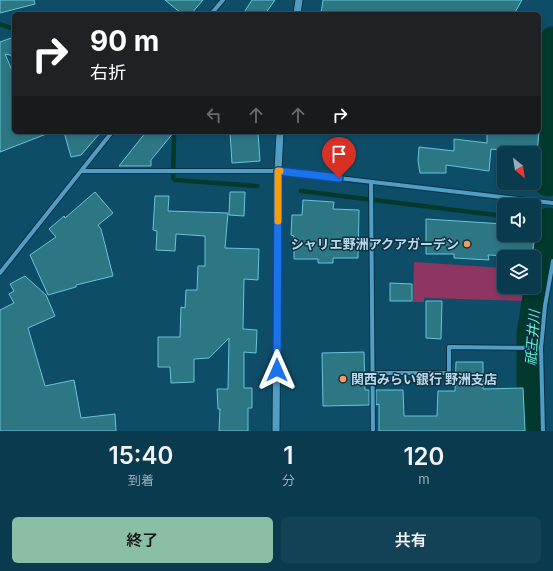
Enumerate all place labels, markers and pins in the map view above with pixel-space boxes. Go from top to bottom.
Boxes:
pin [322,137,356,178]
place label: シャリエ野洲アクアガーデン [291,236,459,252]
marker: シャリエ野洲アクアガーデン [462,239,472,249]
place label: 関西みらい銀行 野洲支店 [351,371,497,387]
marker: 関西みらい銀行 野洲支店 [338,374,348,384]

